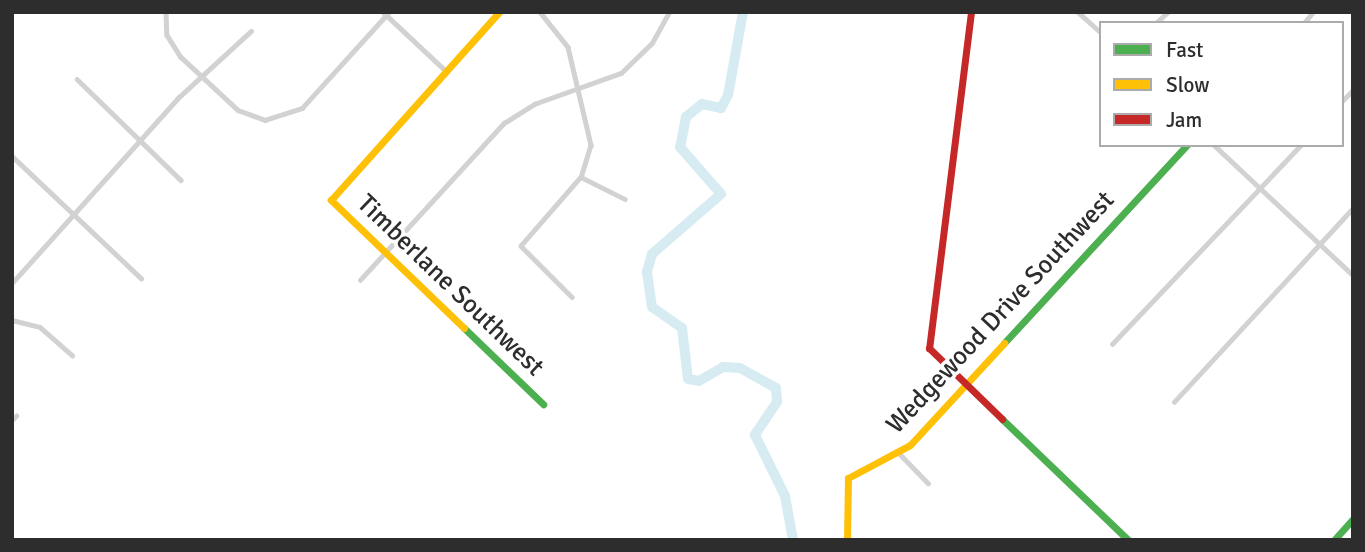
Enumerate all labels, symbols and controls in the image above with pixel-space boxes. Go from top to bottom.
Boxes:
legend [1099,21,1344,147]
text: Fast [1166,37,1203,63]
text: Slow [1166,72,1210,98]
text: Jam [1166,107,1202,133]
street label: Wedgewood Drive Southwest [880,185,1122,441]
street label: Timberlane Southwest [350,189,550,383]

